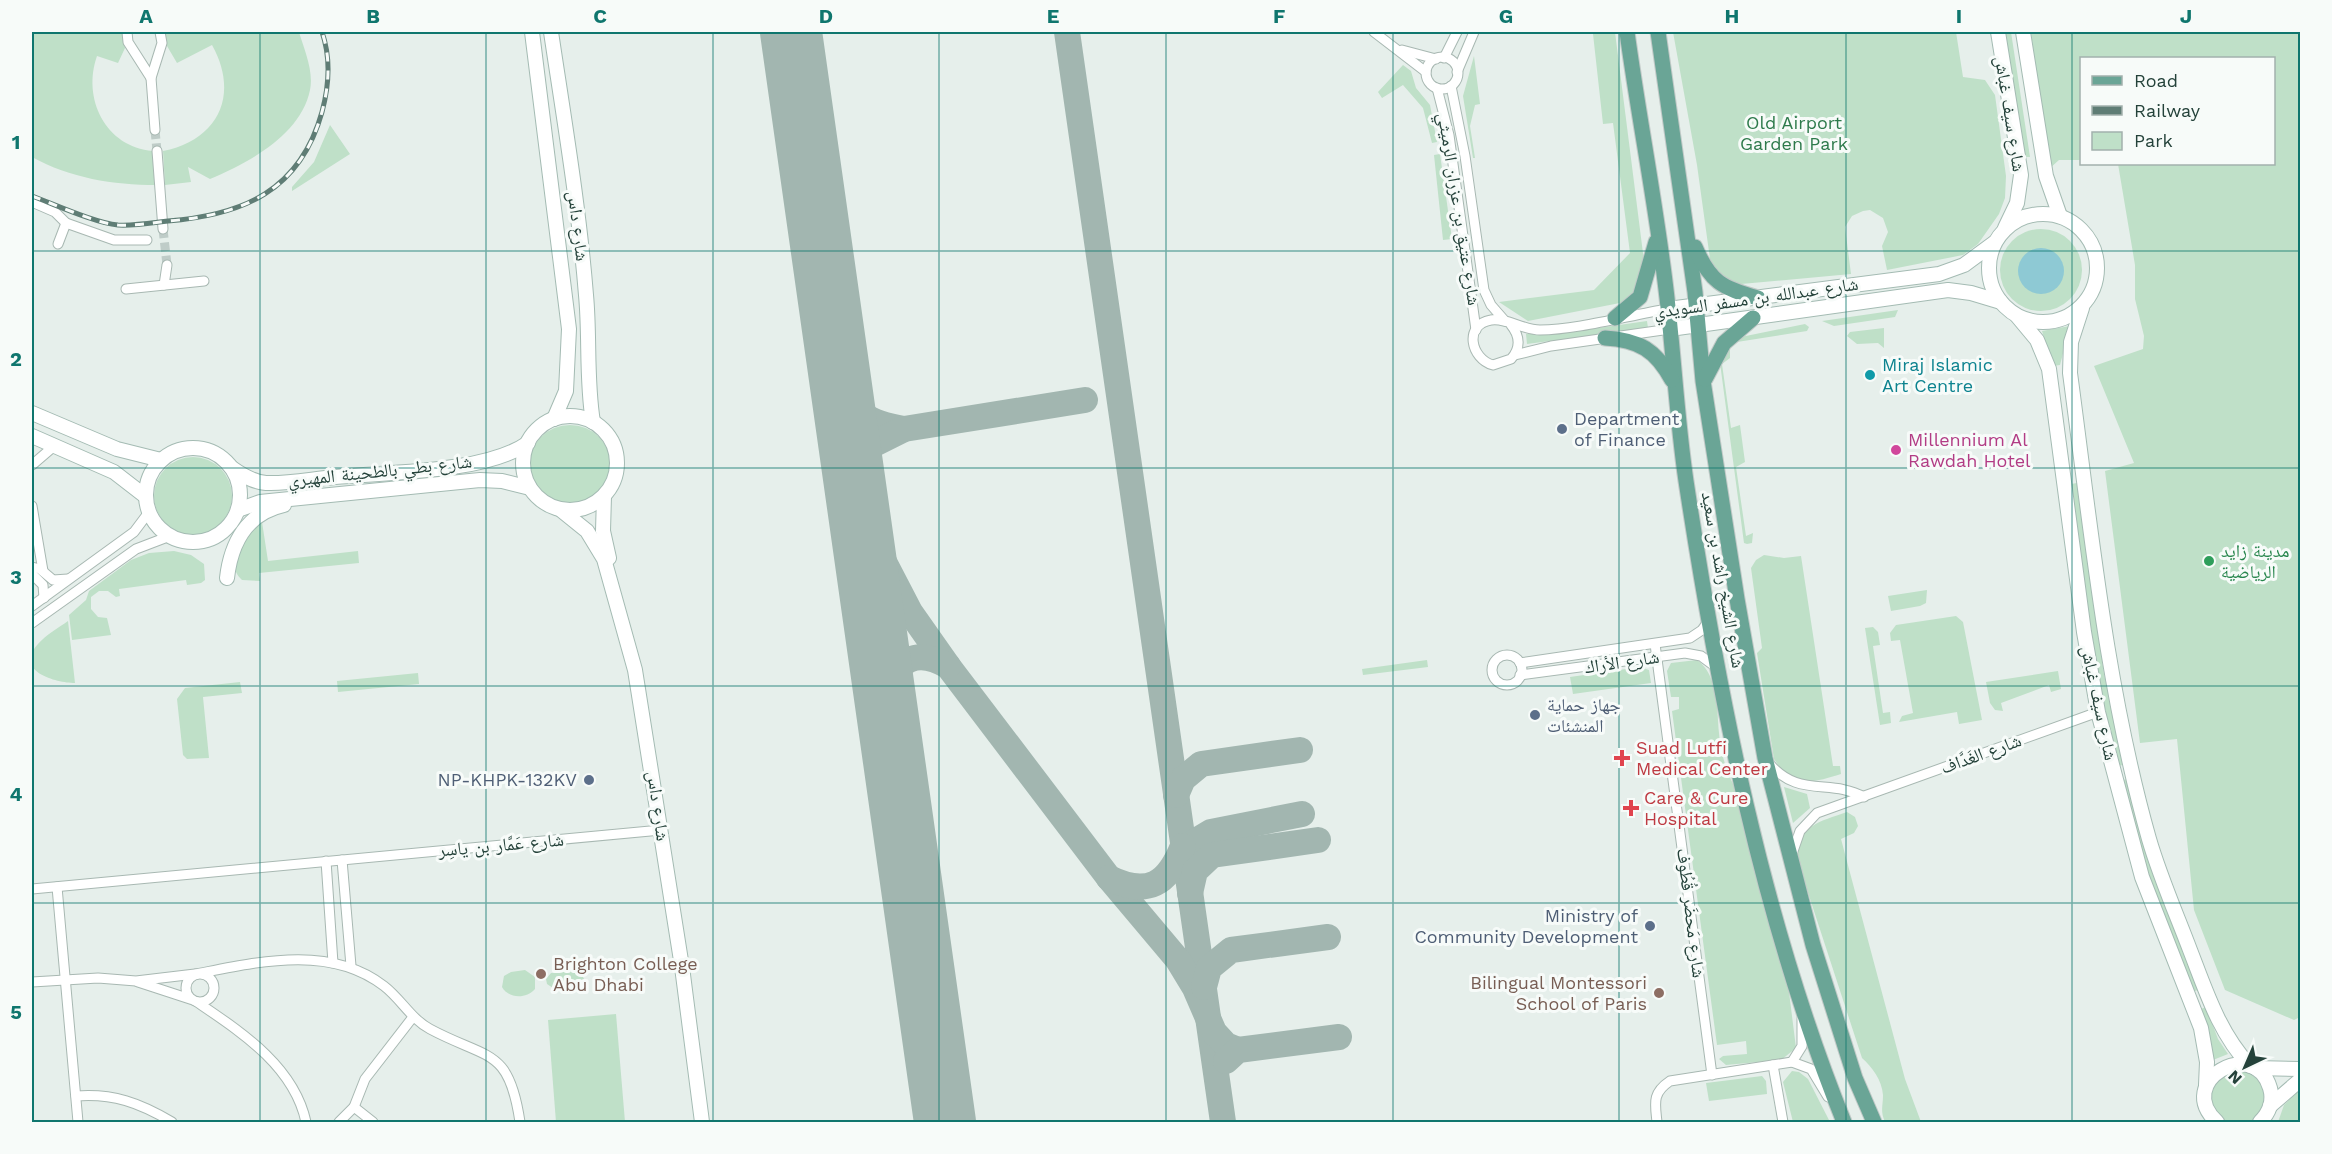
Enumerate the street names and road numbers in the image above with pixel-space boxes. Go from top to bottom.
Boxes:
street label: شارع سيف غباش [1990,55,2030,173]
street label: شارع عتيق بن عزران الرميثي [1429,111,1485,308]
street label: شارع داس [563,190,593,262]
street label: شارع عبدالله بن مسفر السويدي [1652,273,1860,327]
street label: شارع بطي بالطحينة المهيري [287,450,474,495]
street label: شارع الشيخ راشد بن سعيد [1696,490,1749,670]
street label: شارع سيف غباش [2076,644,2122,762]
street label: شارع الأراك [1583,646,1661,678]
street label: شارع الغَدَّاف [1938,729,2024,779]
street label: شارع داس [642,770,674,842]
street label: شارع عَمَّار بن ياسِر [436,829,565,862]
street label: شارع مَحضَر قُطُوف [1672,847,1710,979]

